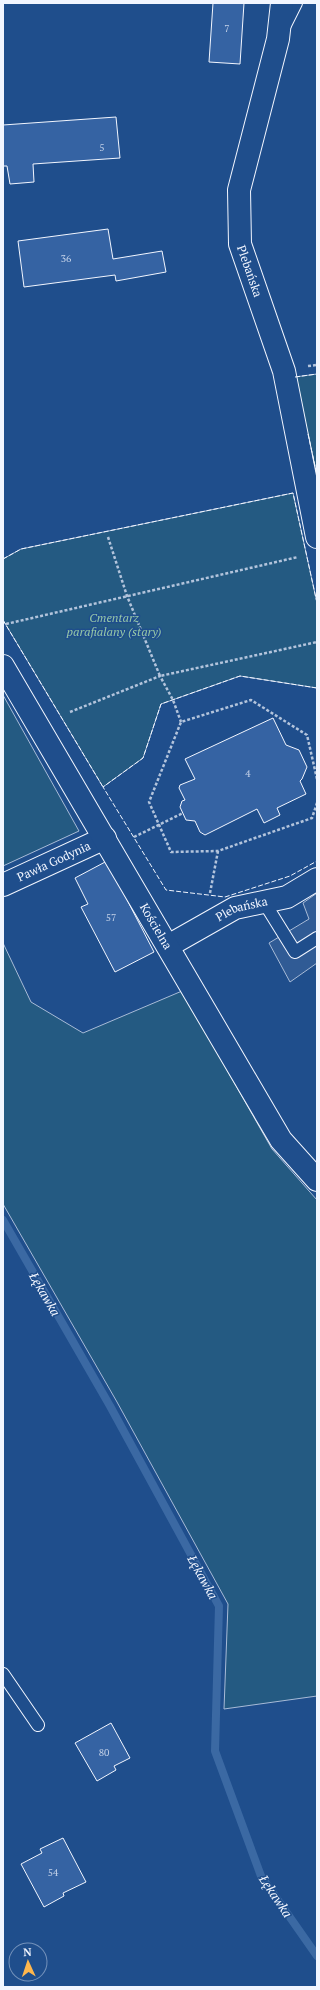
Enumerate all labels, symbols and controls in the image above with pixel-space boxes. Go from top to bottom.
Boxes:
house number: 7 [224,22,230,35]
house number: 5 [99,141,105,154]
street label: Plebańska [234,243,266,299]
house number: 36 [61,252,72,265]
park label: Cmentarz parafialany (stary) [67,610,161,639]
house number: 4 [245,767,251,780]
street label: Pawła Godynia [14,838,93,885]
street label: Plebańska [213,893,269,924]
street label: Kościelna [137,900,176,952]
house number: 57 [106,911,116,924]
water label: Łękawka [25,1268,65,1319]
water label: Łękawka [183,1551,223,1602]
house number: 80 [99,1746,109,1759]
house number: 54 [48,1866,59,1879]
water label: Łękawka [255,1870,297,1921]
north arrow [8,1942,48,1982]
text: N [23,1945,33,1959]

